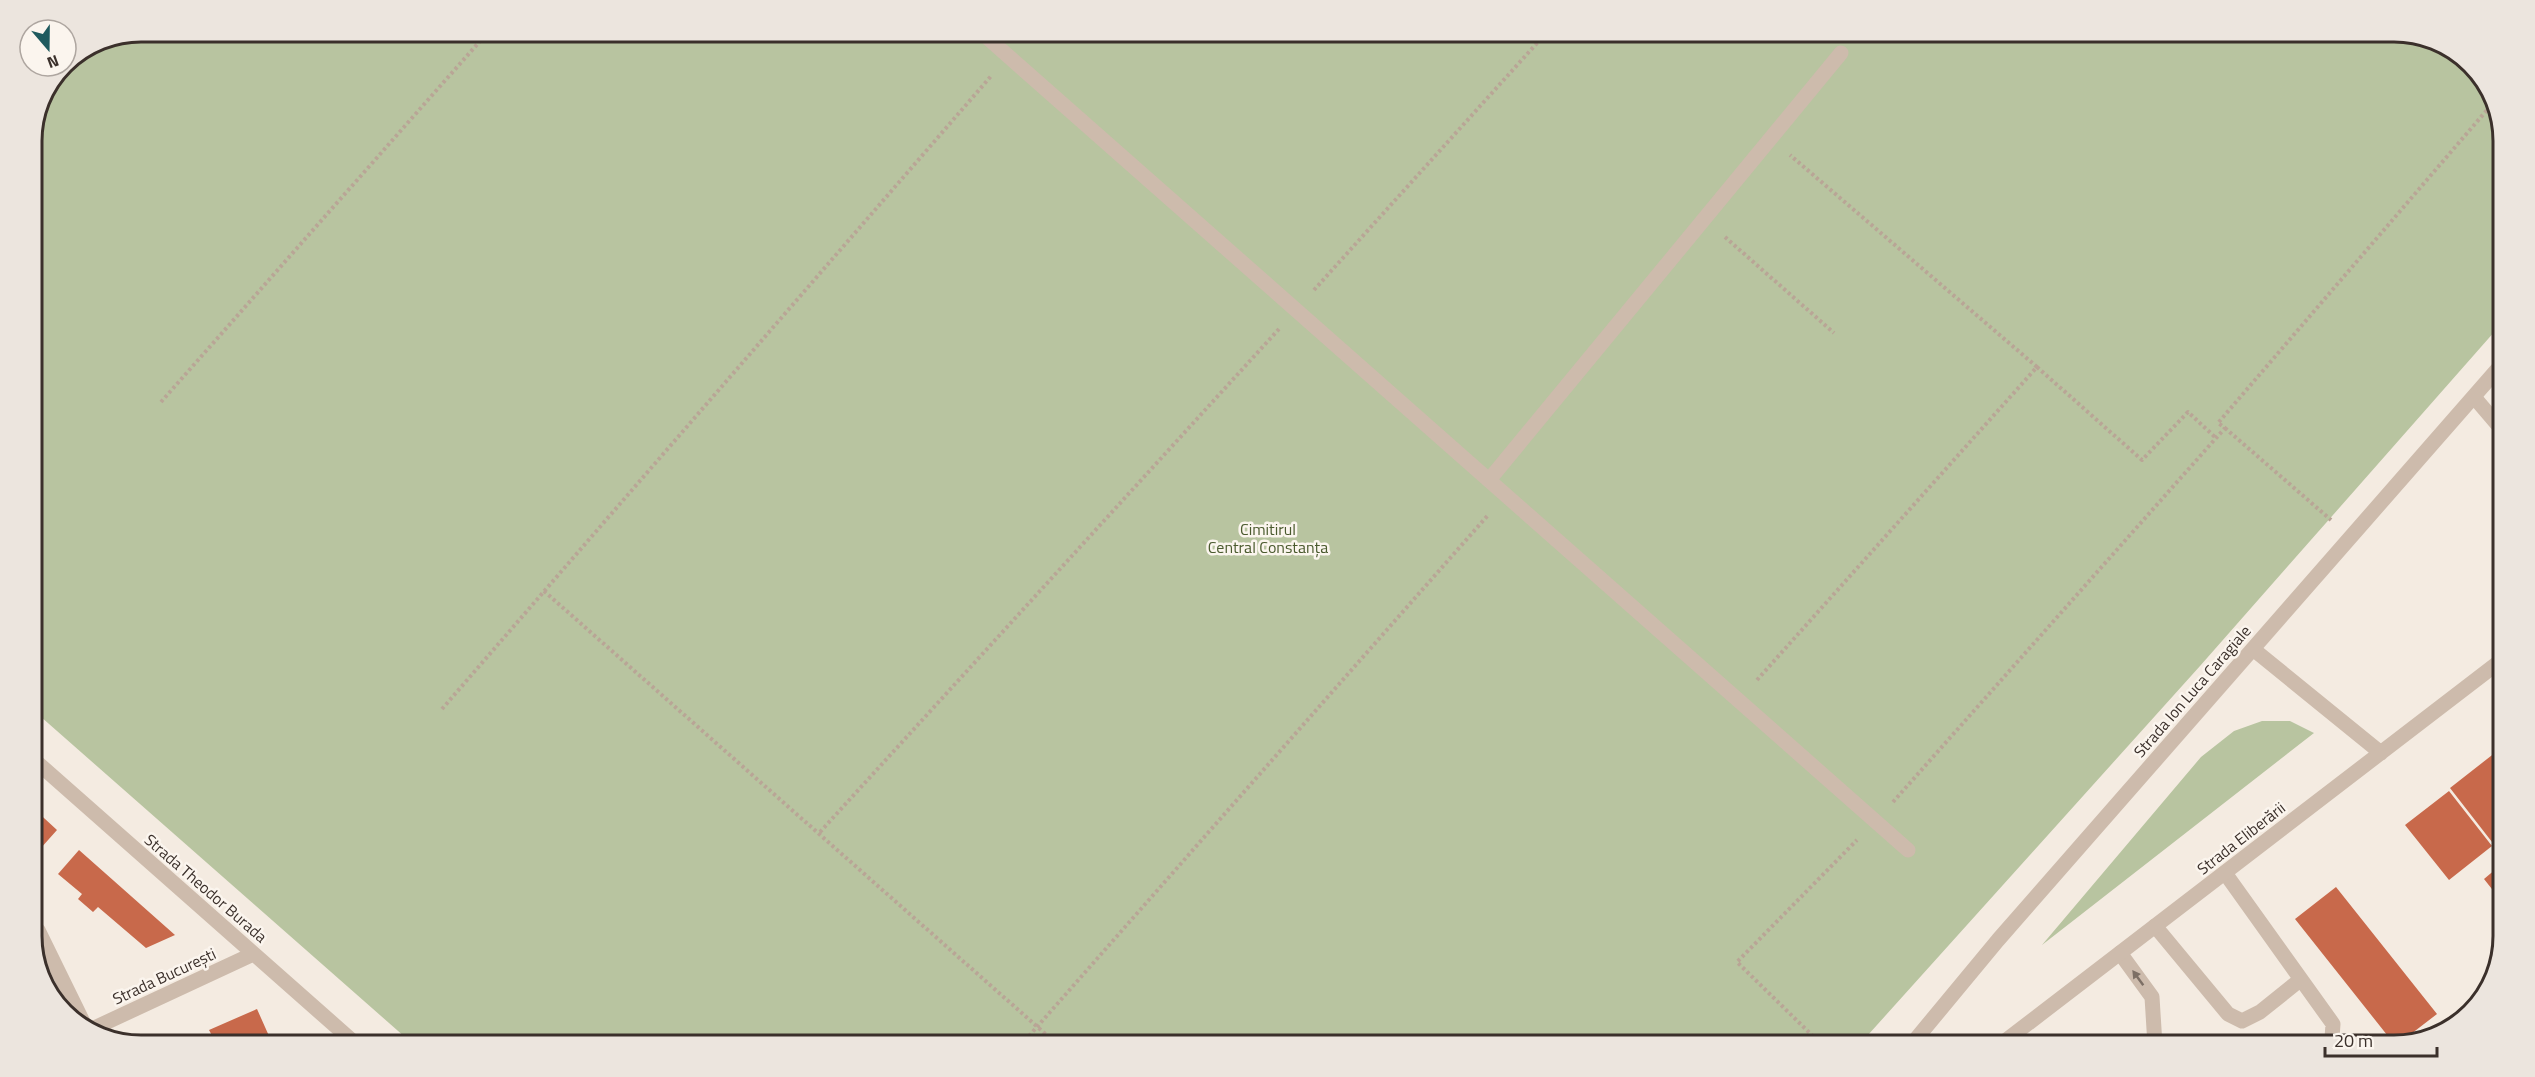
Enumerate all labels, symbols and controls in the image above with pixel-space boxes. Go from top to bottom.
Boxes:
north arrow [18,18,78,78]
text: N [44,49,62,75]
park label: Cimitirul Central Constanța [1208,517,1328,559]
street label: Strada Ion Luca Caragiale [2128,620,2256,762]
street label: Strada Eliberării [2192,796,2290,880]
street label: Strada Theodor Burada [139,828,273,948]
street label: Strada București [108,942,220,1010]
one-way arrow [2132,970,2144,986]
scale bar [2325,1020,2438,1058]
text: 20 m [2334,1027,2373,1054]

